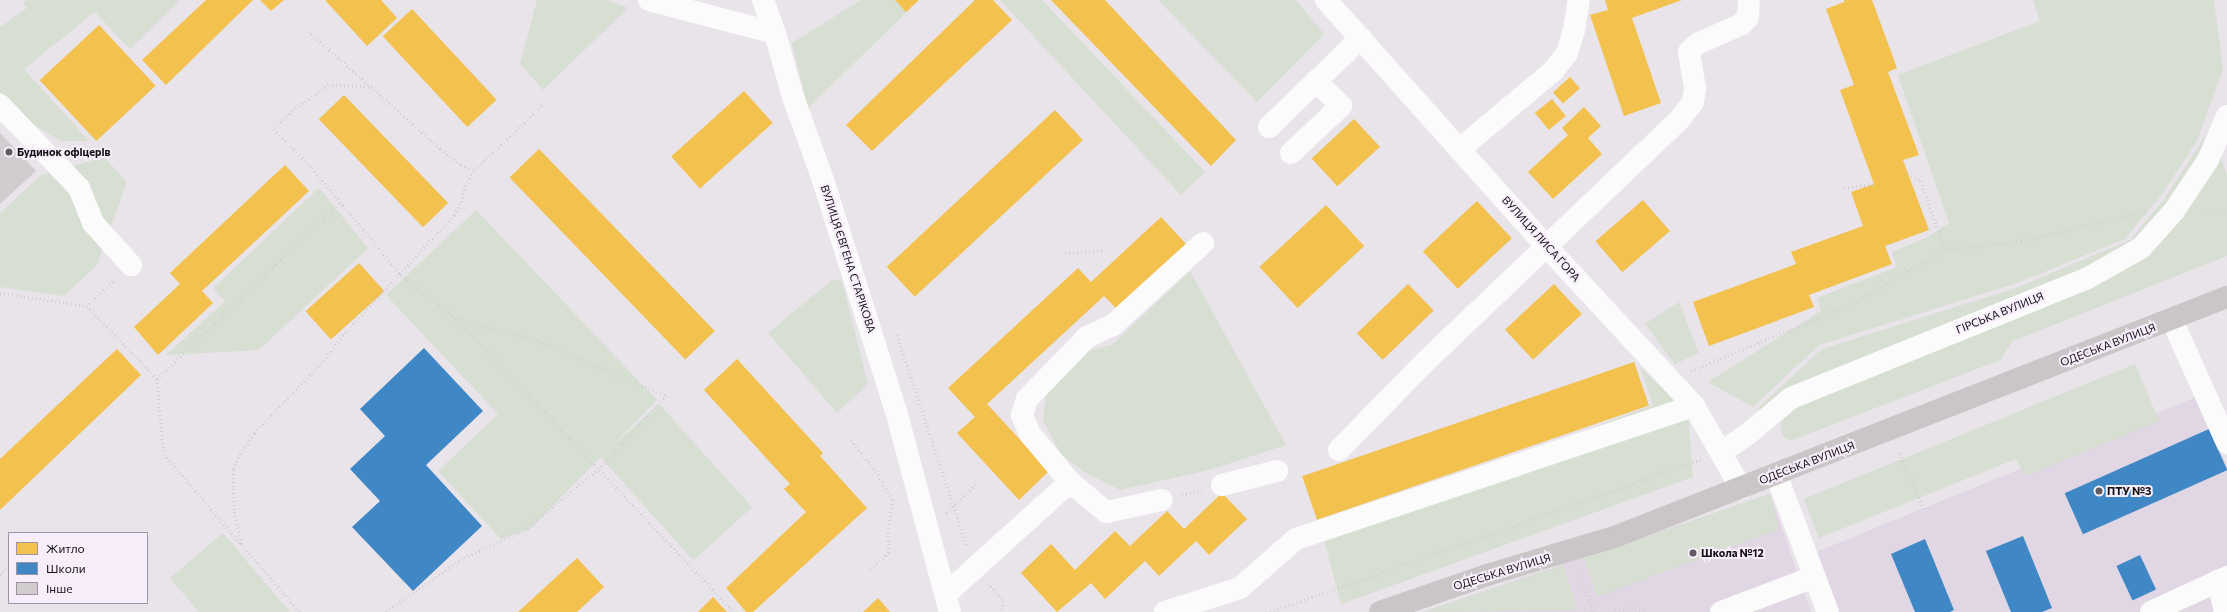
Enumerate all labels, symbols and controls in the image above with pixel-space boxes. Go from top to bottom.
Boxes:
place label: Будинок офіцерів [17,145,111,159]
marker: Будинок офіцерів [4,147,14,157]
street label: ВУЛИЦЯ ЄВГЕНА СТАРІКОВА [818,183,878,335]
street label: ВУЛИЦЯ ЛИСА ГОРА [1499,194,1583,284]
street label: ГІРСЬКА ВУЛИЦЯ [1954,289,2046,337]
street label: ОДЕСЬКА ВУЛИЦЯ [2058,321,2158,369]
street label: ОДЕСЬКА ВУЛИЦЯ [1757,439,1857,487]
place label: ПТУ №3 [2107,484,2152,498]
marker: ПТУ №3 [2094,486,2104,496]
legend [8,532,148,604]
text: Житло [46,541,85,555]
place label: Школа №12 [1701,546,1764,560]
marker: Школа №12 [1688,548,1698,558]
street label: ОДЕСЬКА ВУЛИЦЯ [1452,551,1552,593]
text: Школи [46,561,86,575]
text: Інше [46,581,72,595]

